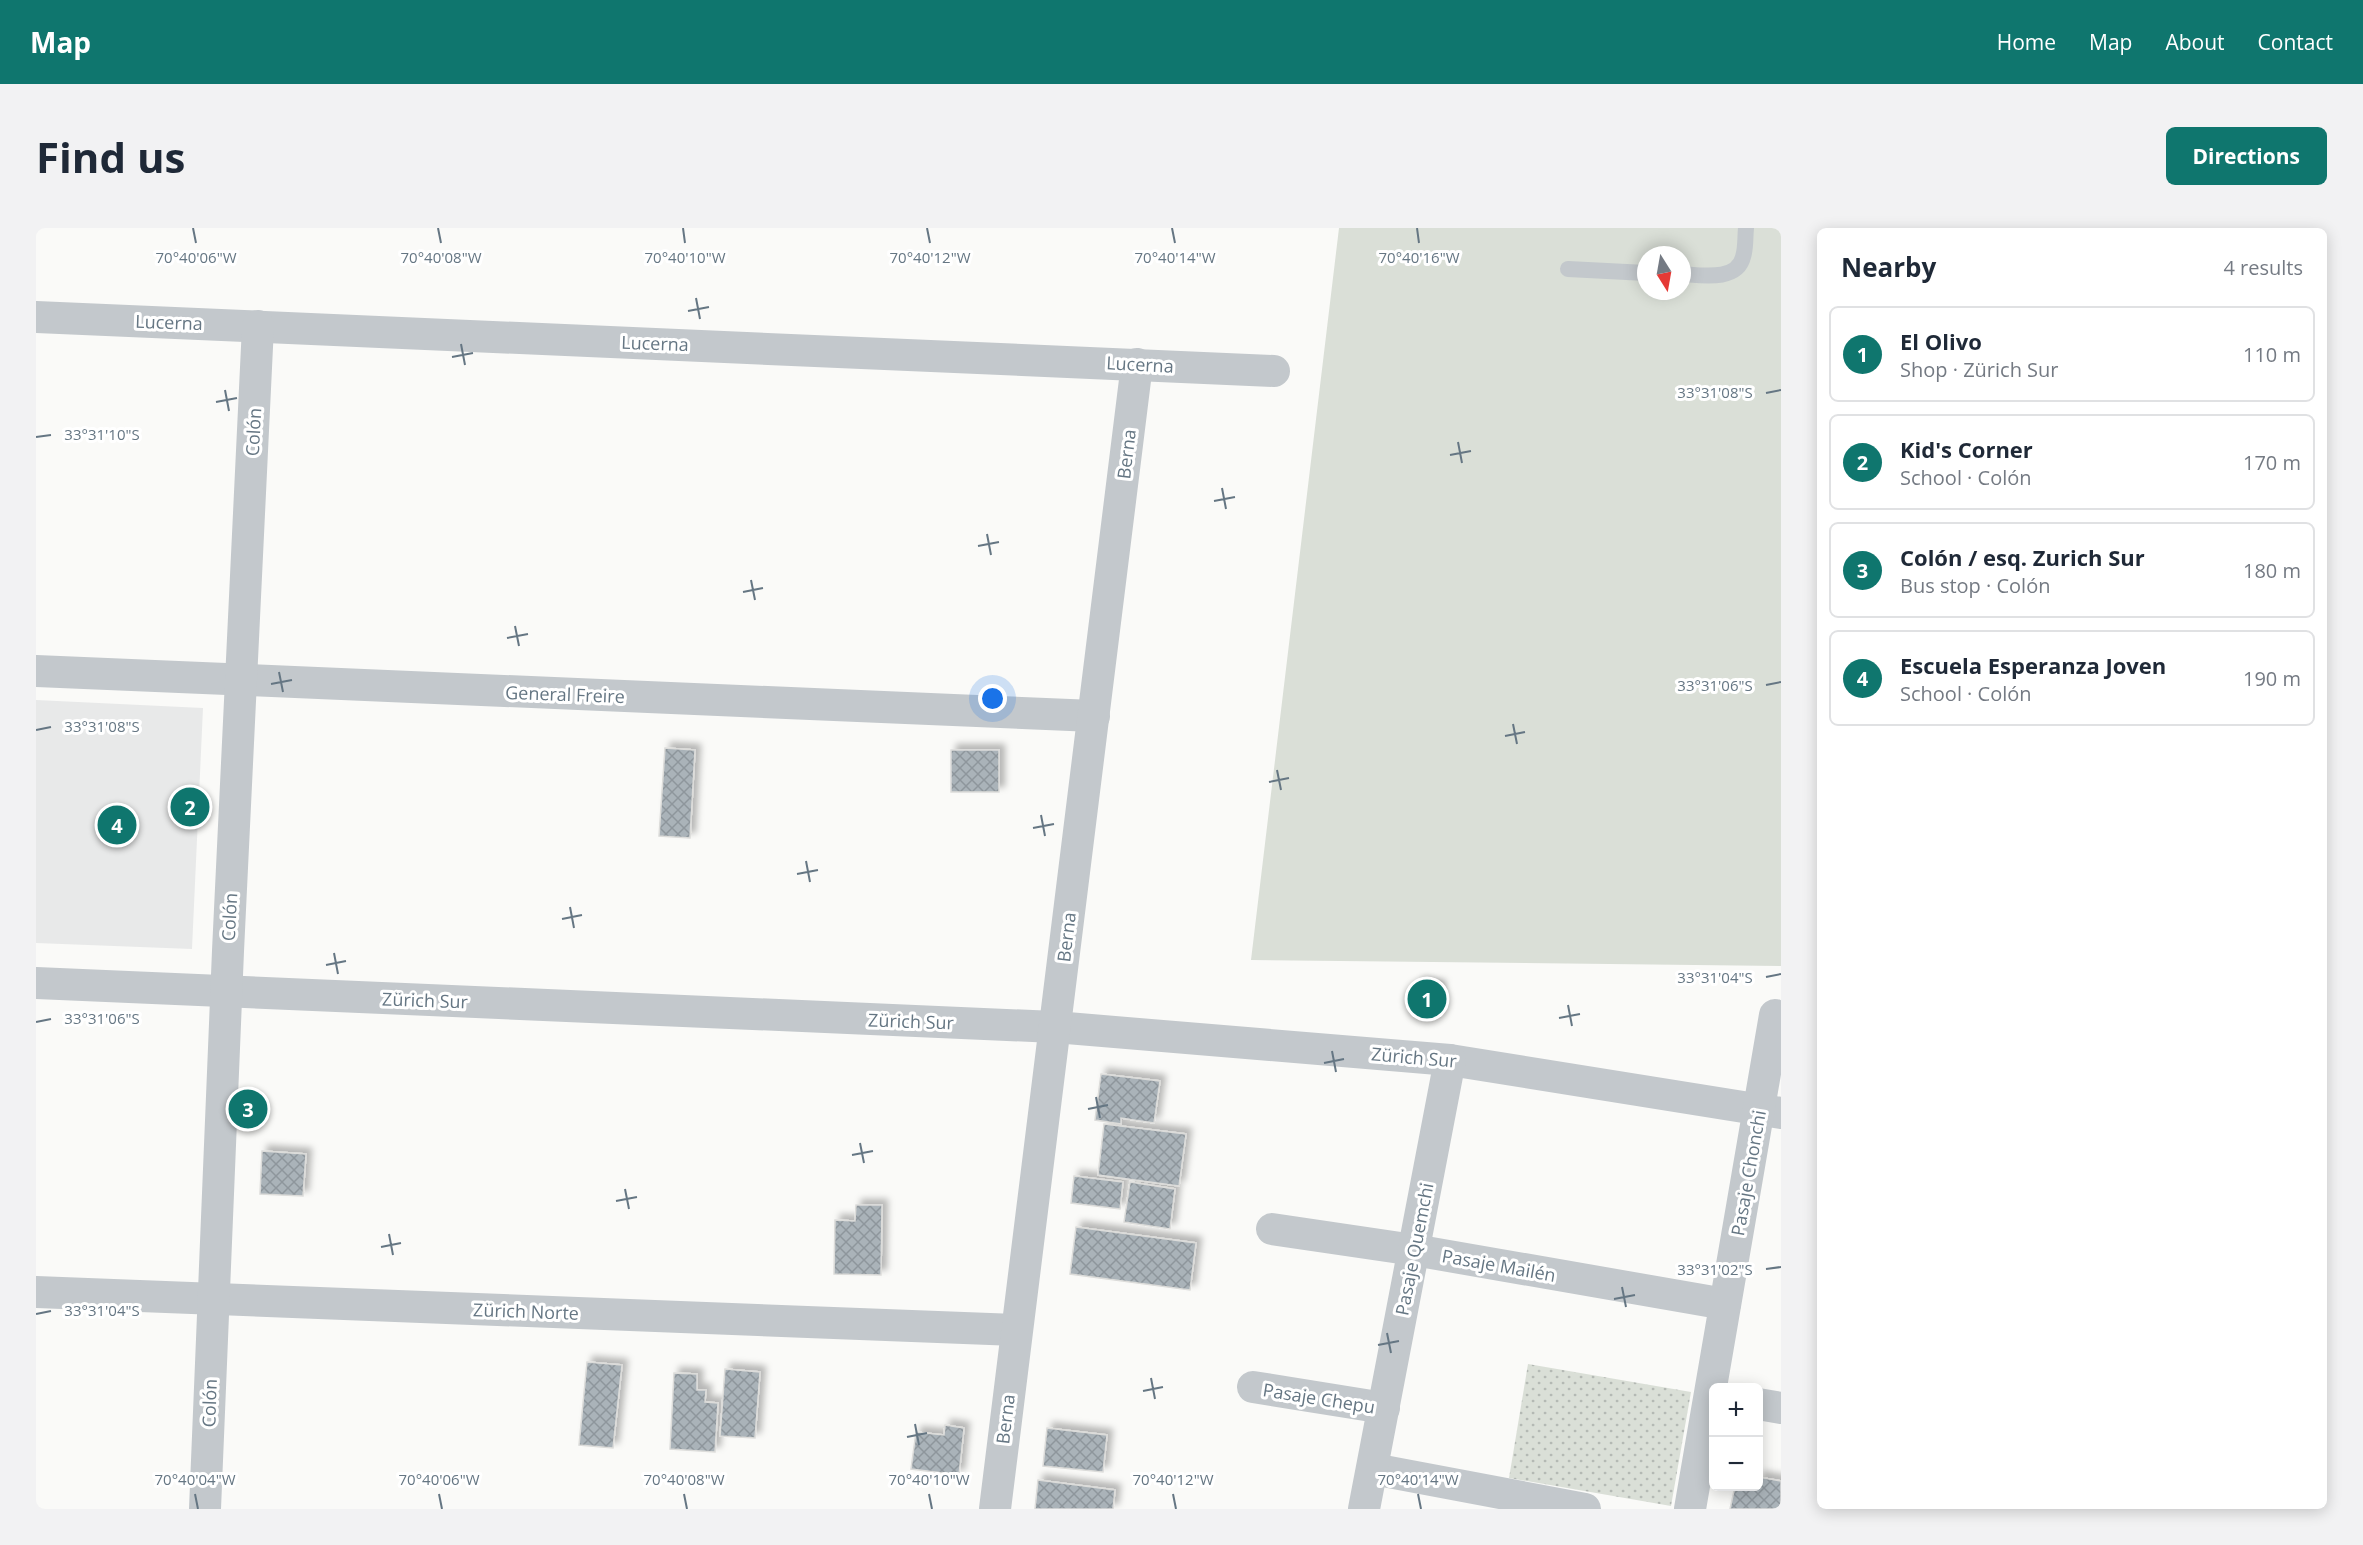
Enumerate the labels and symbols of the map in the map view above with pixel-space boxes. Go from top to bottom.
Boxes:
north arrow [1637,246,1691,300]
text: 70°40'06"W [156,247,237,267]
text: 70°40'08"W [401,247,482,267]
text: 70°40'10"W [645,247,726,267]
text: 70°40'12"W [890,247,971,267]
text: 70°40'14"W [1135,247,1216,267]
text: 70°40'16"W [1379,247,1460,267]
street label: Lucerna [135,309,203,335]
street label: Lucerna [621,330,689,356]
street label: Lucerna [1106,350,1174,378]
text: 33°31'08"S [1677,382,1753,402]
street label: Colón [240,407,266,457]
text: 33°31'10"S [64,424,140,444]
street label: Berna [1111,428,1141,480]
text: 33°31'06"S [1677,675,1753,695]
street label: General Freire [505,680,625,708]
your location [978,684,1007,713]
text: 33°31'08"S [64,716,140,736]
pin: 2 [170,784,210,830]
pin: 4 [98,802,136,848]
street label: Colón [216,892,242,942]
street label: Berna [1051,911,1081,963]
text: 33°31'04"S [1677,967,1753,987]
pin: 1 [1408,976,1446,1022]
street label: Zürich Sur [382,987,469,1014]
text: 33°31'06"S [64,1008,140,1028]
street label: Zürich Sur [868,1008,955,1035]
street label: Zürich Sur [1370,1041,1458,1073]
pin: 3 [228,1086,268,1132]
street label: Pasaje Chonchi [1725,1108,1771,1238]
street label: Pasaje Quemchi [1389,1181,1439,1317]
street label: Pasaje Mailén [1440,1243,1558,1287]
text: 33°31'02"S [1677,1259,1753,1279]
street label: Zürich Norte [473,1297,579,1325]
text: 33°31'04"S [64,1300,140,1320]
street label: Pasaje Chepu [1261,1377,1377,1419]
street label: Colón [196,1378,222,1428]
street label: Berna [990,1393,1020,1445]
text: 70°40'04"W [155,1469,236,1489]
text: 70°40'06"W [399,1469,480,1489]
text: 70°40'08"W [644,1469,725,1489]
text: 70°40'10"W [889,1469,970,1489]
text: 70°40'12"W [1133,1469,1214,1489]
text: 70°40'14"W [1378,1469,1459,1489]

